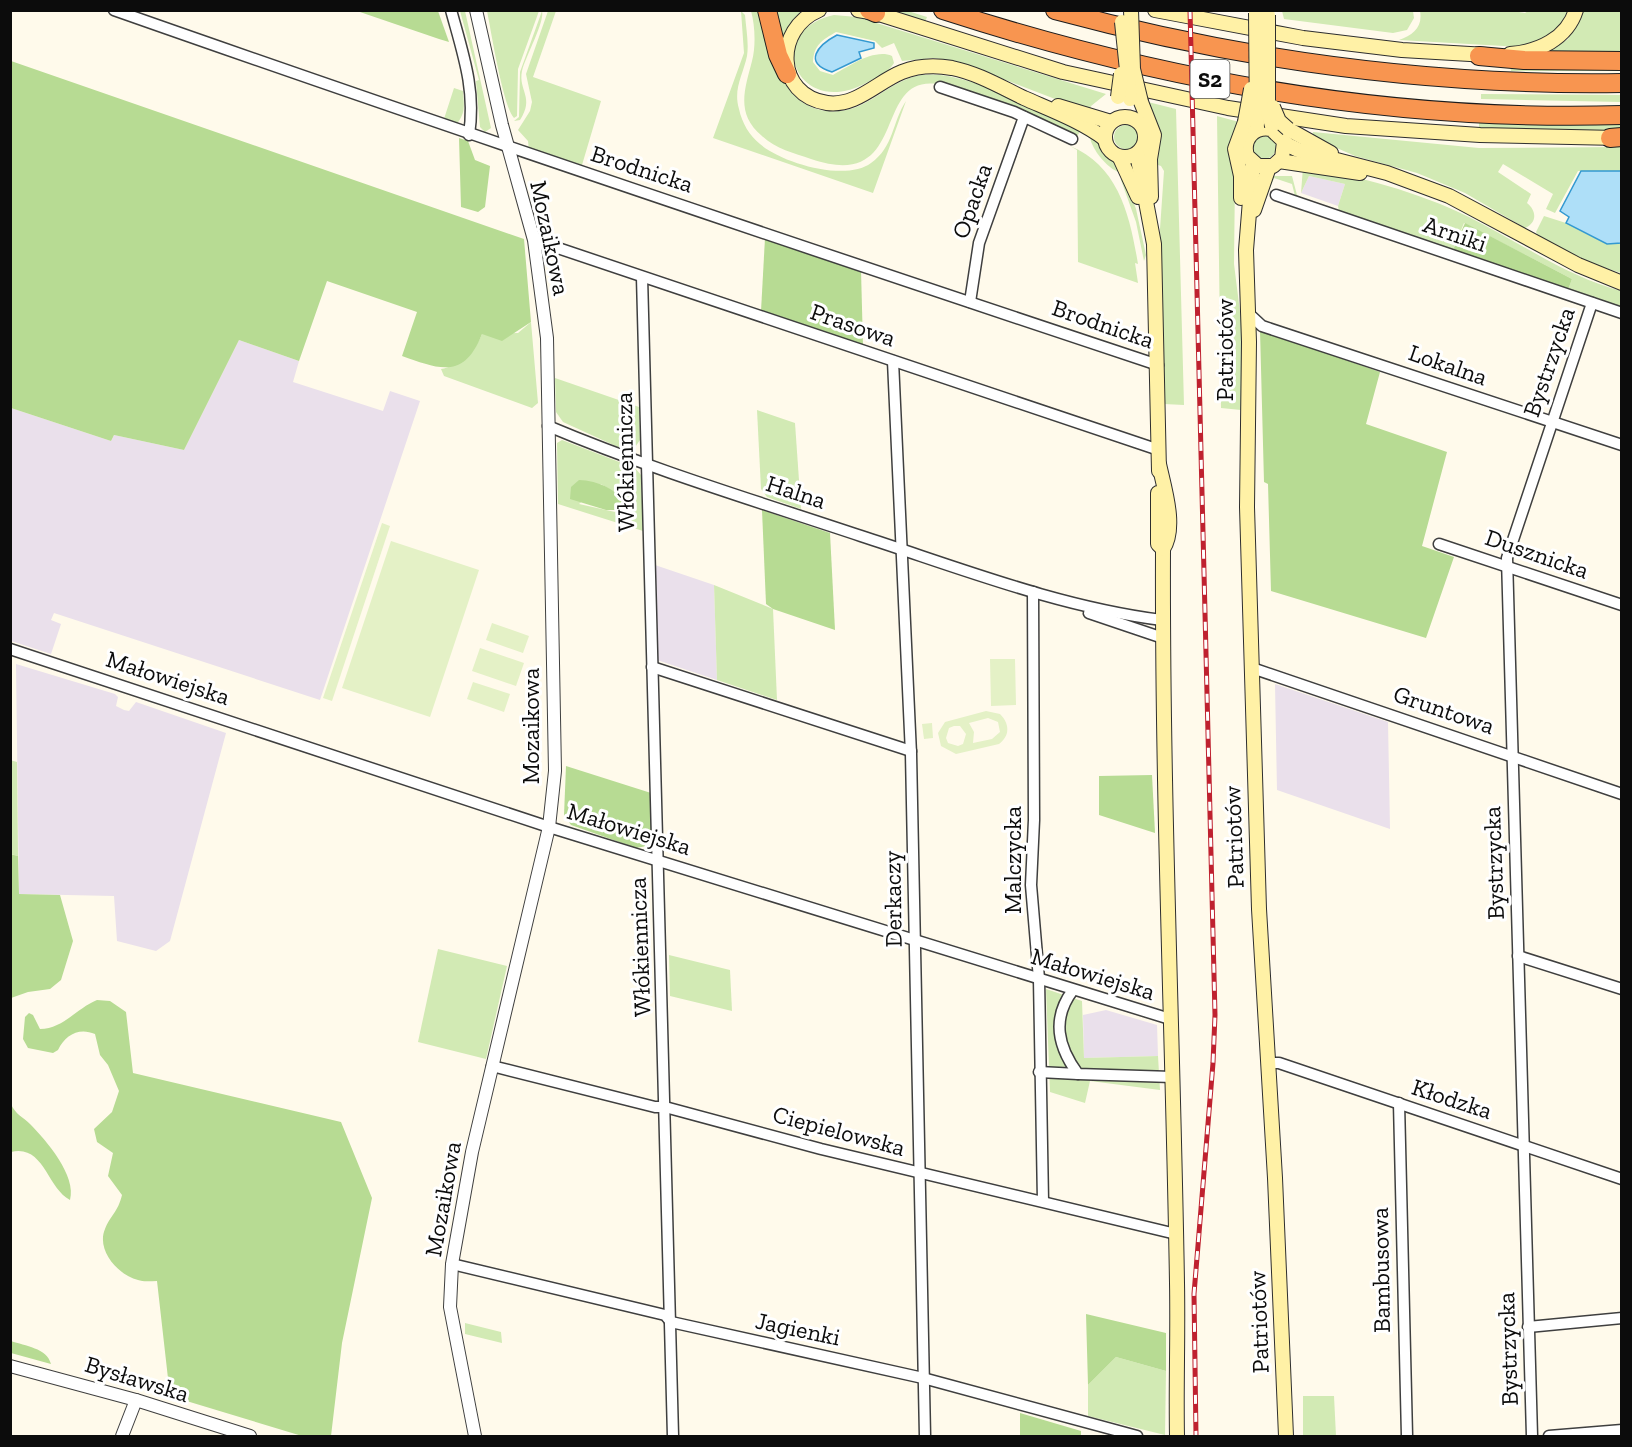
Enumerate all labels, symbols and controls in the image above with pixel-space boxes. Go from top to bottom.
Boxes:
road number: S2 [1190,60,1230,98]
street label: Brodnicka [587,138,697,199]
street label: Opacka [945,159,998,242]
street label: Mozaikowa [524,178,577,298]
street label: Arniki [1420,209,1491,258]
street label: Brodnicka [1048,293,1158,355]
street label: Prasowa [807,296,900,353]
street label: Patriotów [1210,298,1239,401]
street label: Bystrzycka [1516,303,1581,420]
street label: Lokalna [1405,338,1492,392]
street label: Włókiennicza [609,391,640,532]
street label: Halna [763,468,830,515]
street label: Dusznicka [1482,522,1593,585]
street label: Małowiejska [103,644,234,711]
street label: Mozaikowa [516,667,545,784]
street label: Gruntowa [1390,679,1499,740]
street label: Patriotów [1217,785,1250,889]
street label: Małowiejska [564,796,695,861]
street label: Bystrzycka [1477,805,1510,920]
street label: Malczycka [998,806,1027,914]
street label: Derkaczy [877,850,908,948]
street label: Włókiennicza [623,876,656,1017]
street label: Małowiejska [1028,941,1159,1006]
street label: Kłodzka [1408,1072,1496,1125]
street label: Ciepielowska [770,1099,909,1162]
street label: Mozaikowa [418,1139,467,1259]
street label: Bambusowa [1365,1207,1396,1333]
street label: Patriotów [1242,1270,1275,1374]
street label: Bystrzycka [1491,1291,1524,1406]
street label: Jagienki [753,1305,843,1352]
street label: Bysławska [82,1349,193,1408]

